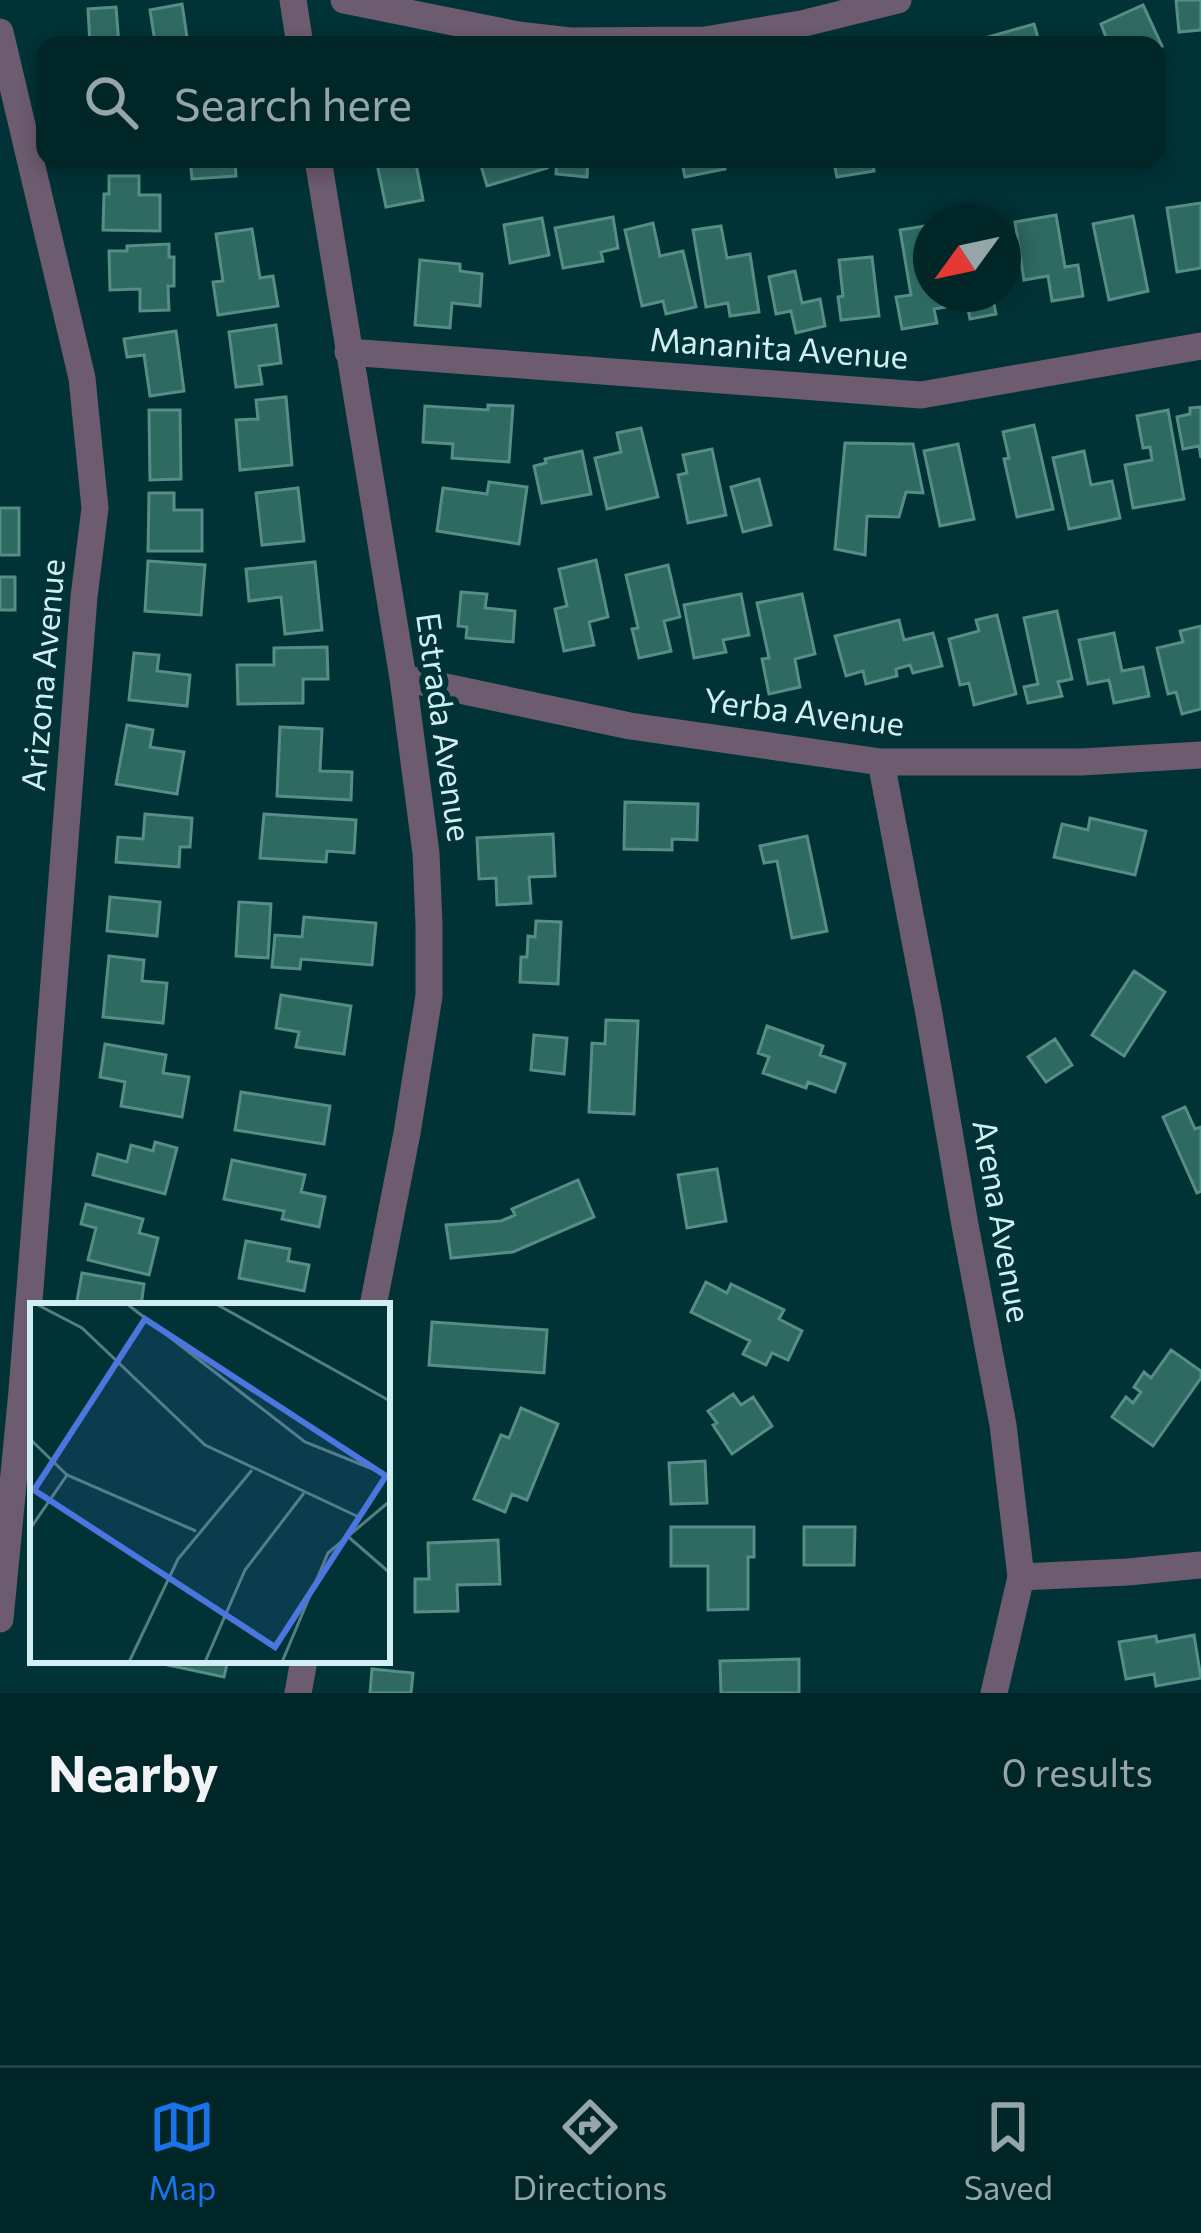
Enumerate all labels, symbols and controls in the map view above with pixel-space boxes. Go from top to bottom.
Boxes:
search box [36,36,1165,168]
icon: search [78,69,144,135]
text: Search here [174,75,412,130]
north arrow [913,204,1021,312]
street label: Mananita Avenue [648,317,910,376]
street label: Arizona Avenue [11,557,72,793]
street label: Estrada Avenue [409,610,482,844]
street label: Yerba Avenue [701,678,907,743]
street label: Arena Avenue [965,1116,1041,1325]
inset map [30,1303,390,1663]
text: Nearby [48,1740,218,1803]
text: 0 results [1001,1747,1153,1795]
tab: Map [148,2094,216,2207]
tab: Directions [513,2094,667,2207]
tab: Saved [964,2094,1053,2207]

